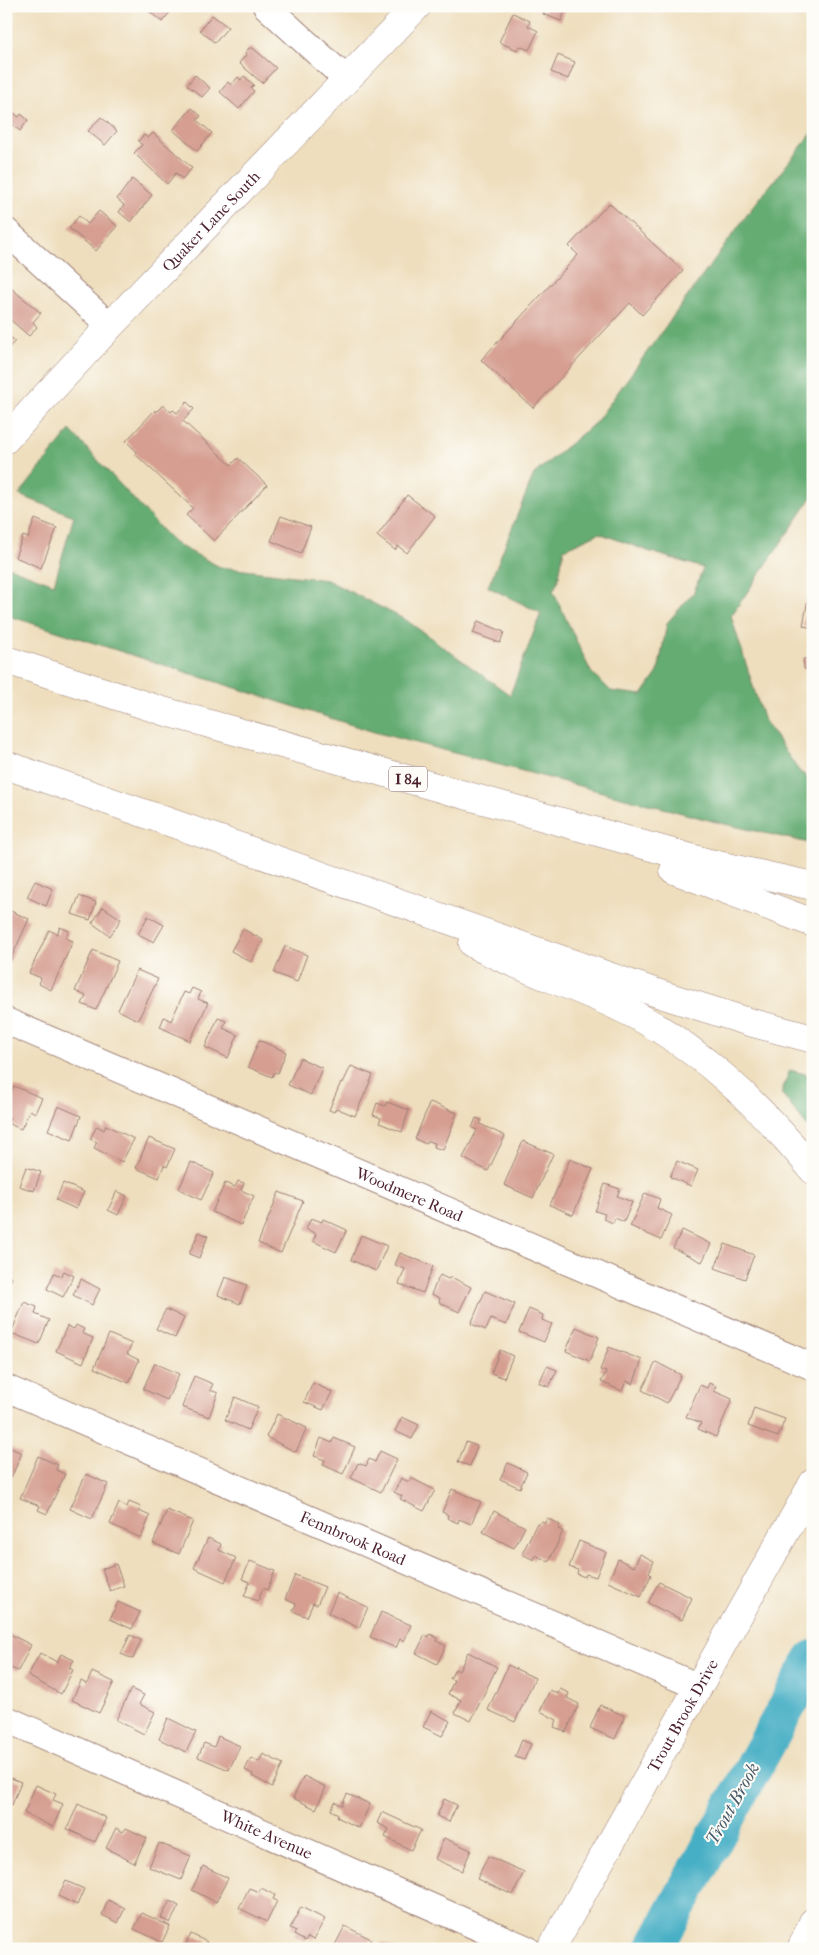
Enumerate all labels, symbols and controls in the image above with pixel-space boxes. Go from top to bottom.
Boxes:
street label: Quaker Lane South [158,167,263,275]
road number: I 84 [389,766,427,792]
street label: Woodmere Road [352,1162,466,1225]
street label: Fennbrook Road [297,1507,409,1569]
street label: Trout Brook Drive [643,1655,722,1775]
water label: Trout Brook [702,1759,764,1849]
street label: White Avenue [217,1805,315,1863]

